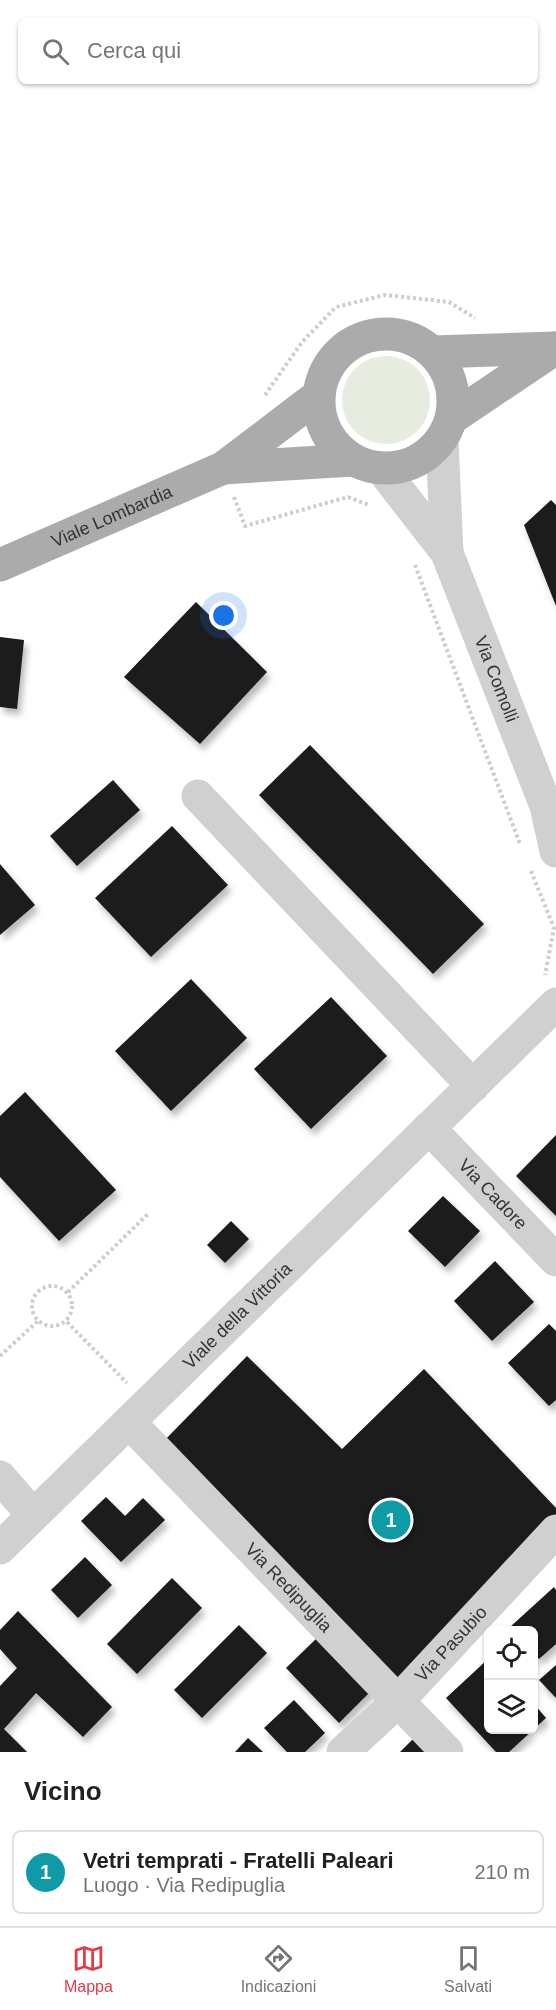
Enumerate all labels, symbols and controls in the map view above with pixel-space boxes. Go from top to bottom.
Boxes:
search box [18,18,538,84]
icon: search [39,35,72,68]
text: Cerca qui [87,38,181,63]
street label: Viale Lombardia [48,481,176,551]
your location [209,601,238,630]
street label: Via Comolli [470,633,522,725]
street label: Via Cadore [454,1155,531,1234]
street label: Viale della Vittoria [179,1258,296,1373]
pin: 1 [372,1498,410,1543]
street label: Via Redipuglia [241,1539,337,1637]
street label: Via Pasubio [411,1602,491,1686]
map controls [484,1626,538,1734]
button: locate [484,1626,538,1680]
button: layers [484,1680,538,1734]
text: Vicino [24,1776,102,1806]
text: Vetri temprati - Fratelli Paleari [83,1848,394,1873]
text: 1 [40,1861,51,1883]
text: 210 m [474,1861,530,1883]
text: Luogo · Via Redipuglia [83,1874,285,1896]
tab: Mappa [64,1942,113,1996]
tab: Indicazioni [241,1942,316,1996]
tab: Salvati [444,1942,492,1996]

